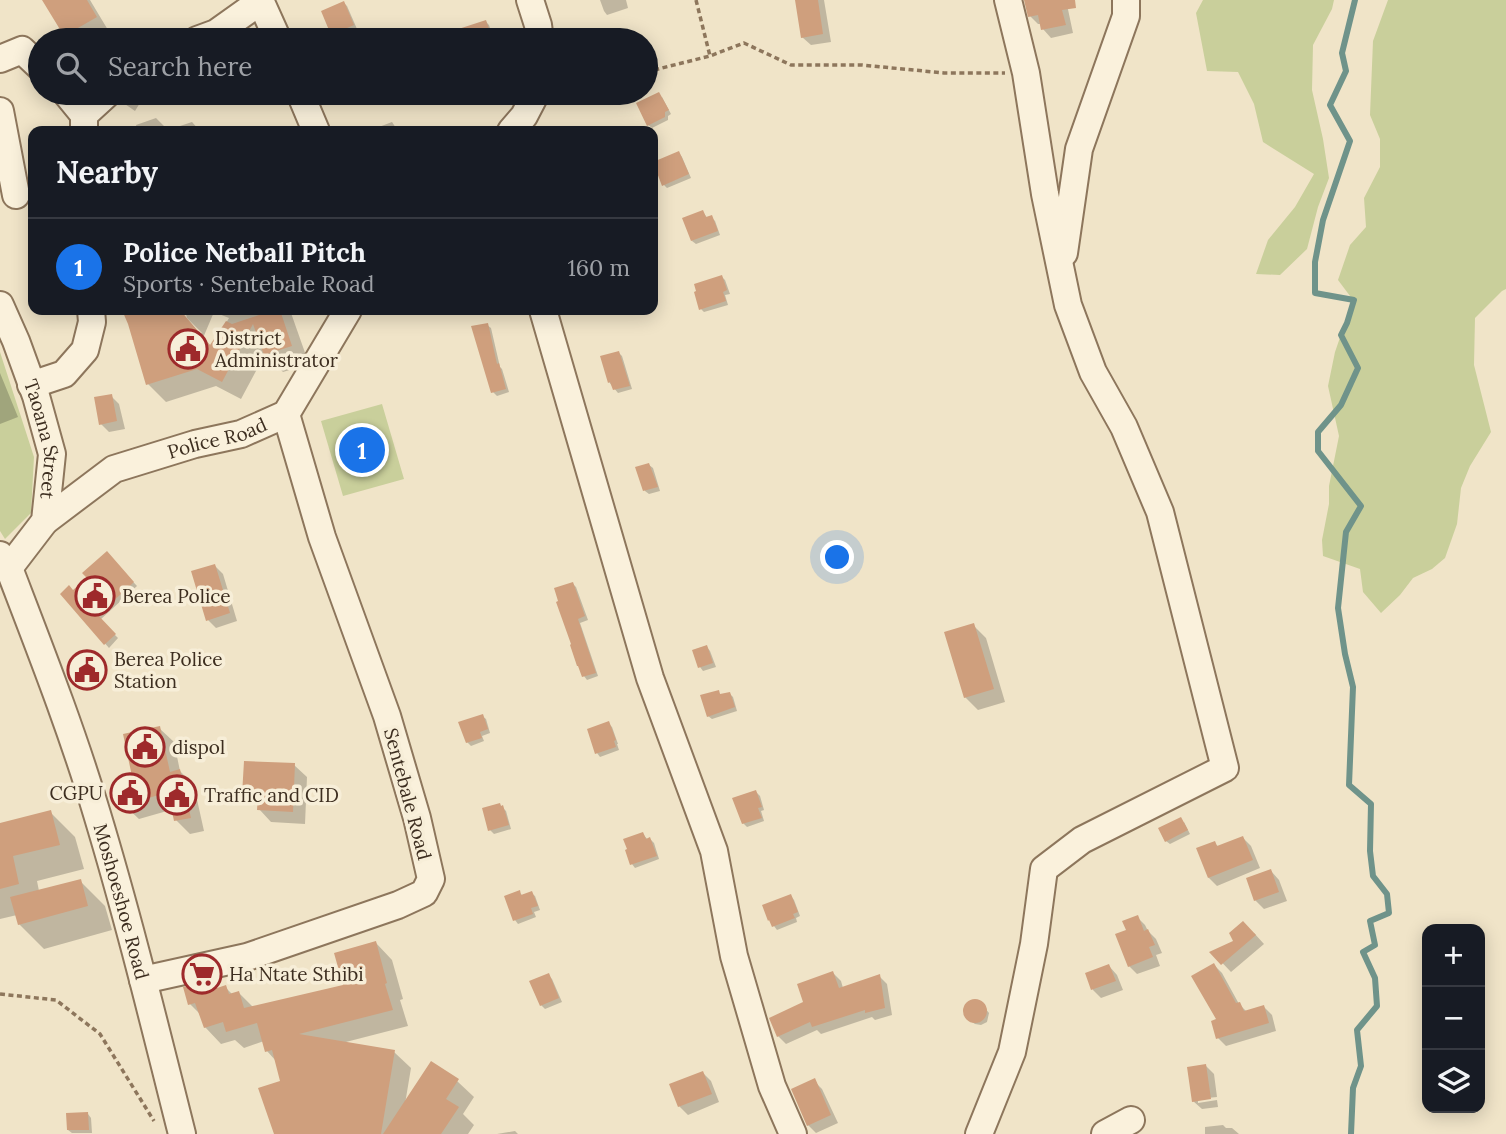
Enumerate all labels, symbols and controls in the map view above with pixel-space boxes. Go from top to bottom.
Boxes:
search box [28,28,658,105]
icon: search [52,48,90,86]
text: Search here [108,50,252,83]
text: Nearby [56,153,158,191]
text: Police Netball Pitch [123,236,366,269]
text: 1 [74,253,84,282]
text: 160 m [567,253,630,282]
text: Sports · Sentebale Road [123,269,375,298]
place label: District Administrator [214,326,339,372]
public building icon: District Administrator [167,328,209,370]
street label: Taoana Street [19,376,64,501]
street label: Police Road [164,412,271,464]
pin: 1 [339,424,385,476]
your location [820,540,854,574]
public building icon: Berea Police [74,575,116,617]
place label: Berea Police [122,584,231,608]
place label: Berea Police Station [114,647,223,693]
public building icon: Berea Police Station [66,649,108,691]
street label: Sentebale Road [379,725,437,863]
public building icon: dispol [124,726,166,768]
place label: dispol [172,735,225,759]
public building icon: CGPU [109,772,151,814]
public building icon: Traffic and CID [156,774,198,816]
place label: CGPU [49,781,103,805]
place label: Traffic and CID [204,783,339,807]
street label: Moshoeshoe Road [89,821,154,982]
map controls [1422,924,1485,1113]
button: + [1422,924,1485,987]
supermarket icon: Ha Ntate Sthibi [181,953,223,995]
place label: Ha Ntate Sthibi [229,962,364,986]
button: − [1422,987,1485,1050]
button: layers [1422,1050,1485,1113]

